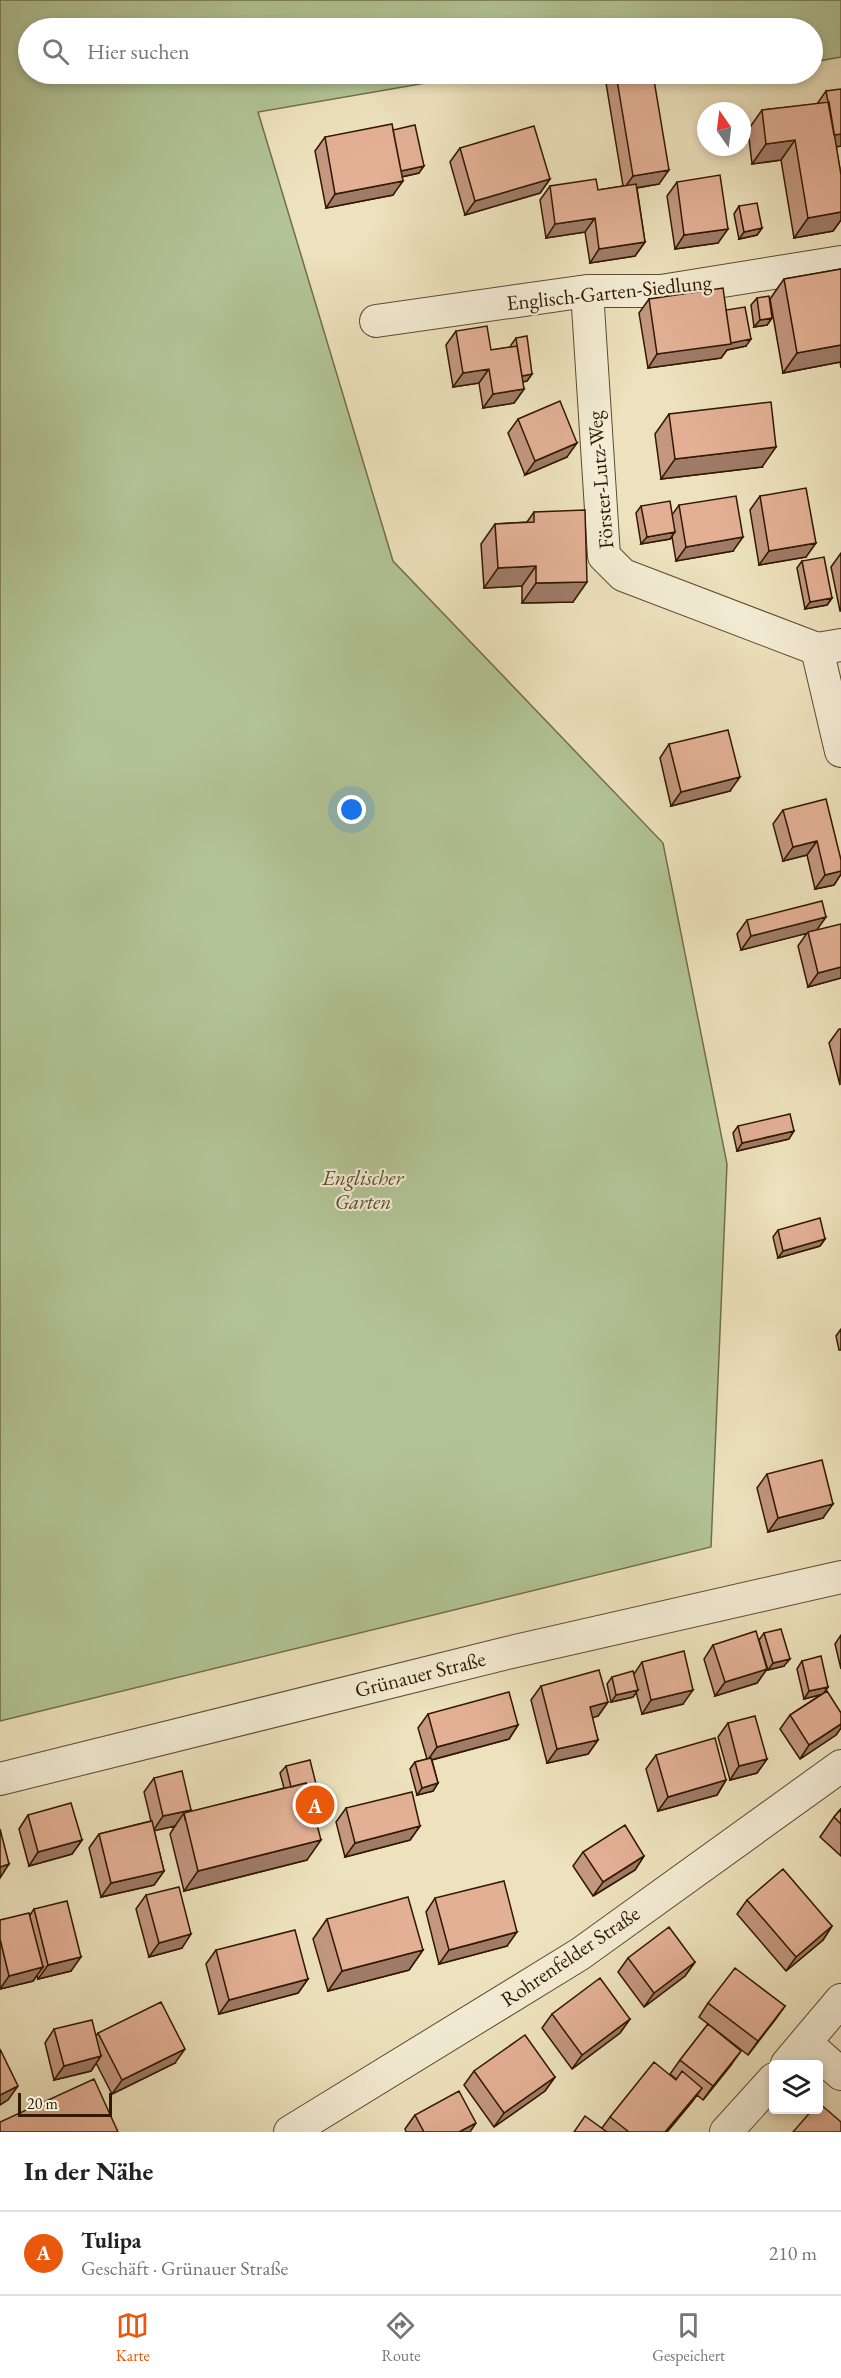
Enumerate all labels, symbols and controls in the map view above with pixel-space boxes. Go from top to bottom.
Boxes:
search box [18,18,823,84]
icon: search [39,35,72,68]
text: Hier suchen [87,37,190,66]
north arrow [697,102,751,156]
street label: Englisch-Garten-Siedlung [505,268,714,316]
street label: Förster-Lutz-Weg [580,409,619,550]
your location [337,795,366,824]
park label: Englischer Garten [322,1164,404,1215]
street label: Grünauer Straße [352,1645,488,1703]
pin: A [296,1782,334,1828]
street label: Rohrenfelder Straße [495,1899,645,2013]
map controls [769,2060,823,2114]
button: layers [769,2060,823,2114]
scale bar [18,2090,112,2118]
text: 20 m [27,2093,58,2114]
text: In der Nähe [24,2154,153,2188]
text: Tulipa [81,2226,141,2255]
text: A [36,2240,51,2266]
text: 210 m [769,2240,817,2266]
text: Geschäft · Grünauer Straße [81,2255,288,2281]
tab: Karte [116,2309,150,2366]
tab: Route [381,2309,421,2366]
tab: Gespeichert [652,2309,725,2366]

